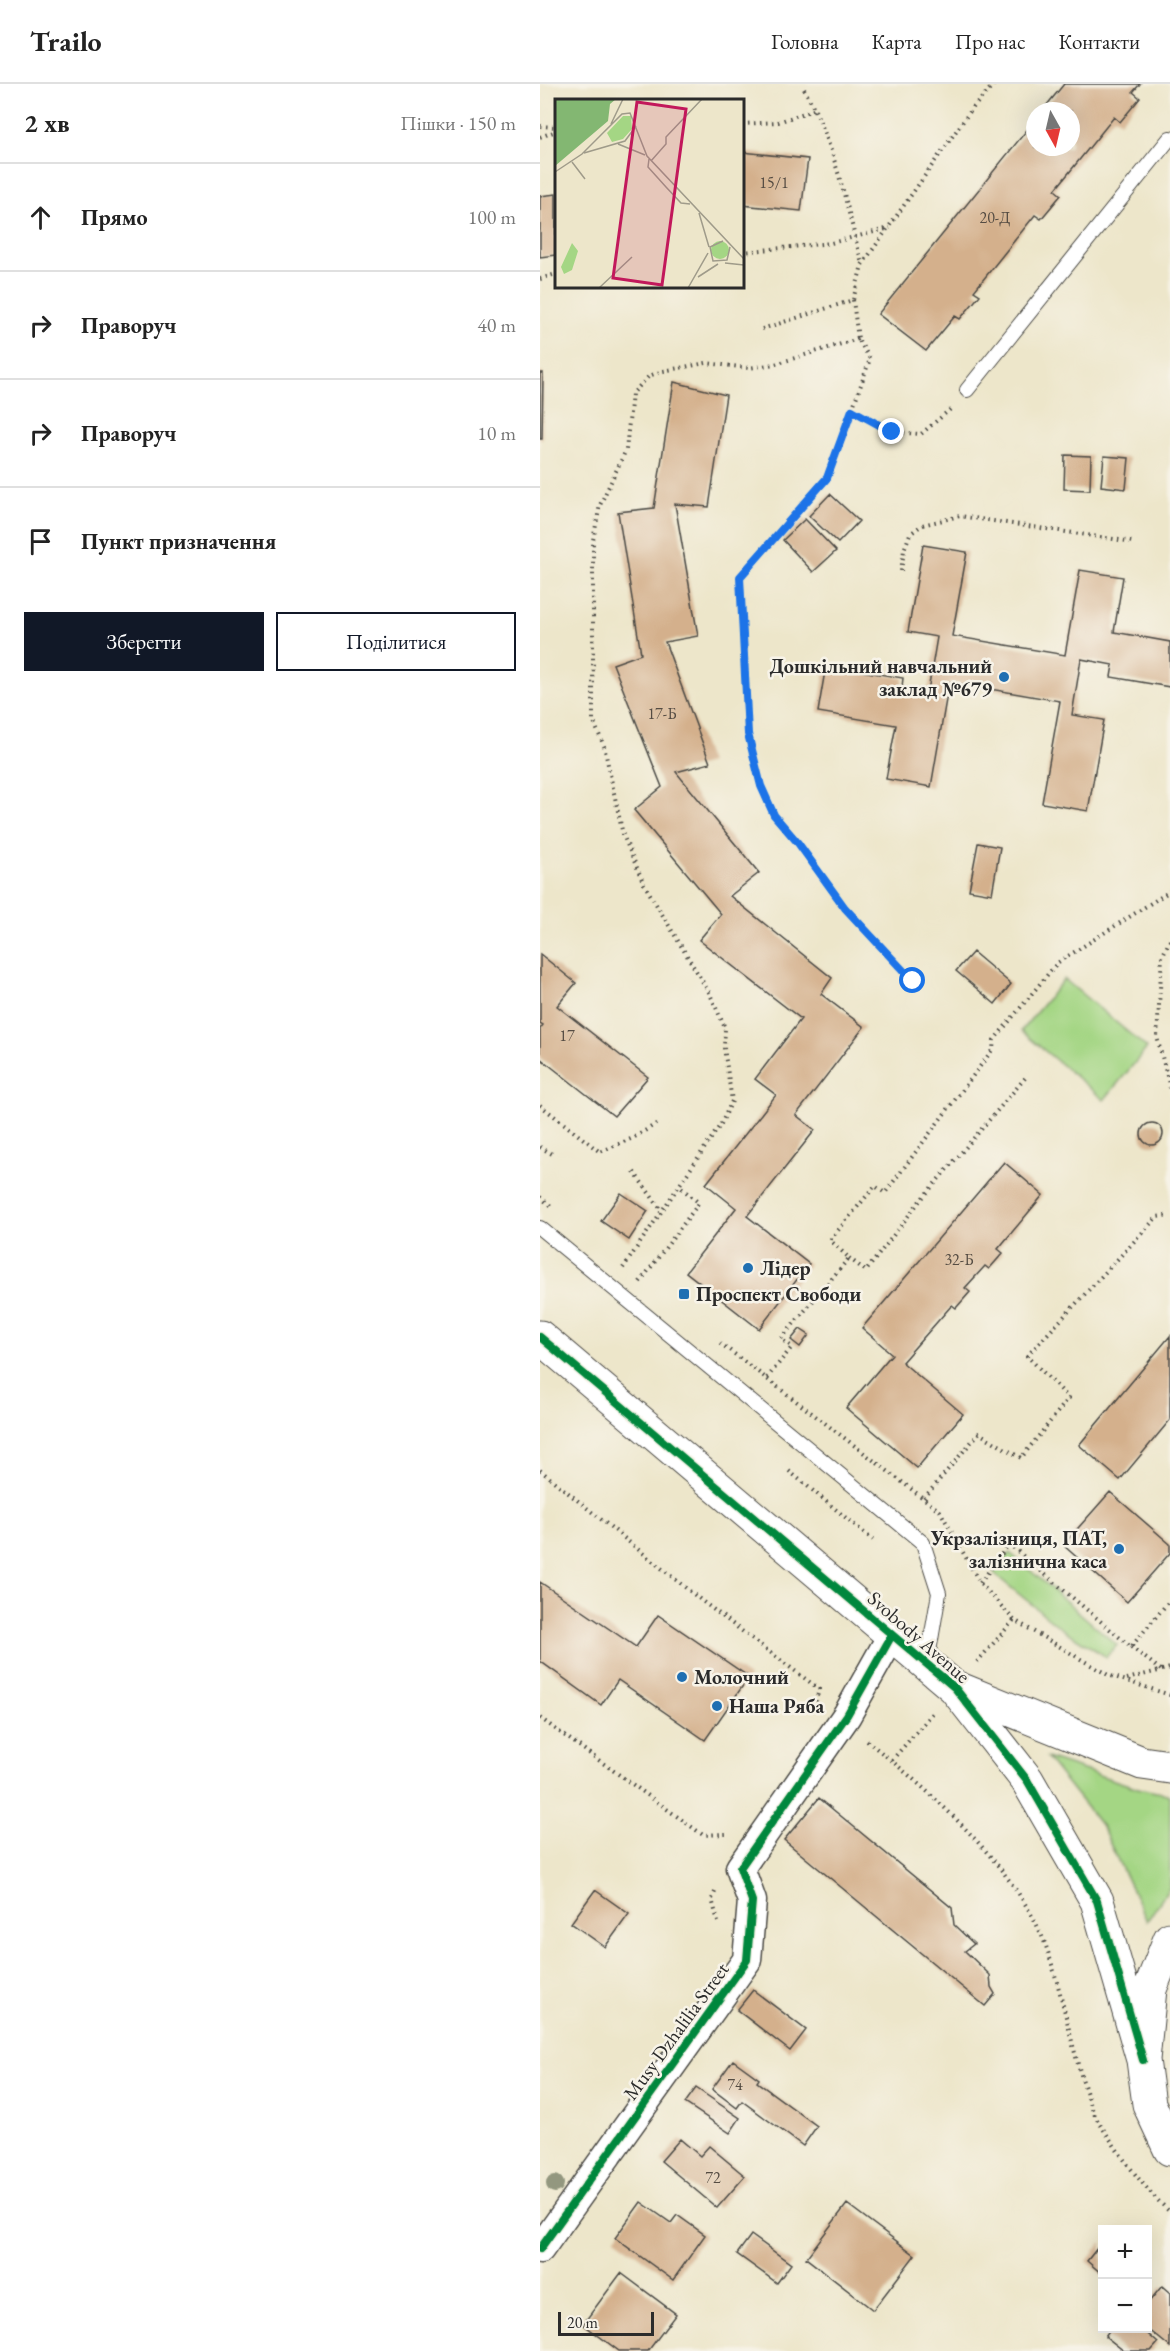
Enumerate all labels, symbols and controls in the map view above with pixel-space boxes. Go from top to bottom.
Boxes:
text: Trailo [30,23,102,59]
text: Головна [771,28,839,55]
text: Карта [872,28,922,55]
text: Про нас [955,28,1025,55]
text: Контакти [1058,28,1140,55]
inset map [555,99,744,288]
north arrow [1026,102,1080,156]
text: 2 хв [24,106,70,140]
text: Пішки · 150 m [400,110,516,136]
house number: 15/1 [759,172,789,193]
icon: ahead [24,201,57,234]
text: Прямо [81,203,148,232]
text: 100 m [468,204,516,230]
house number: 20-Д [979,207,1011,228]
icon: right [24,309,57,342]
text: Праворуч [81,311,177,340]
text: 40 m [477,312,516,338]
icon: right [24,417,57,450]
route end [878,418,904,444]
text: Праворуч [81,419,177,448]
text: 10 m [477,420,516,446]
icon: arrive [24,525,57,558]
text: Пункт призначення [81,527,276,556]
button: Зберегти [24,612,264,671]
button: Поділитися [276,612,516,671]
place label: Дошкільний навчальний заклад №679 [770,653,992,702]
marker: Дошкільний навчальний заклад №679 [997,670,1011,684]
house number: 17-Б [647,703,677,724]
route start [899,967,925,993]
house number: 17 [559,1025,575,1046]
house number: 32-Б [944,1249,974,1270]
place label: Лідер [760,1255,811,1281]
marker: Лідер [741,1261,755,1275]
place label: Проспект Свободи [696,1281,861,1307]
marker: Проспект Свободи [677,1287,691,1301]
place label: Укрзалізниця, ПАТ, залізнична каса [930,1525,1107,1574]
marker: Укрзалізниця, ПАТ, залізнична каса [1112,1542,1126,1556]
street label: Svobody Avenue [862,1585,976,1689]
place label: Молочний [694,1664,789,1690]
marker: Молочний [675,1670,689,1684]
place label: Наша Ряба [729,1693,824,1719]
marker: Наша Ряба [710,1699,724,1713]
street label: Musy Dzhalilia Street [617,1957,735,2105]
house number: 74 [727,2074,743,2095]
house number: 72 [705,2167,721,2188]
map controls [1098,2225,1152,2333]
button: + [1098,2225,1152,2279]
button: − [1098,2279,1152,2333]
scale bar [558,2309,654,2336]
text: 20 m [567,2312,598,2333]

